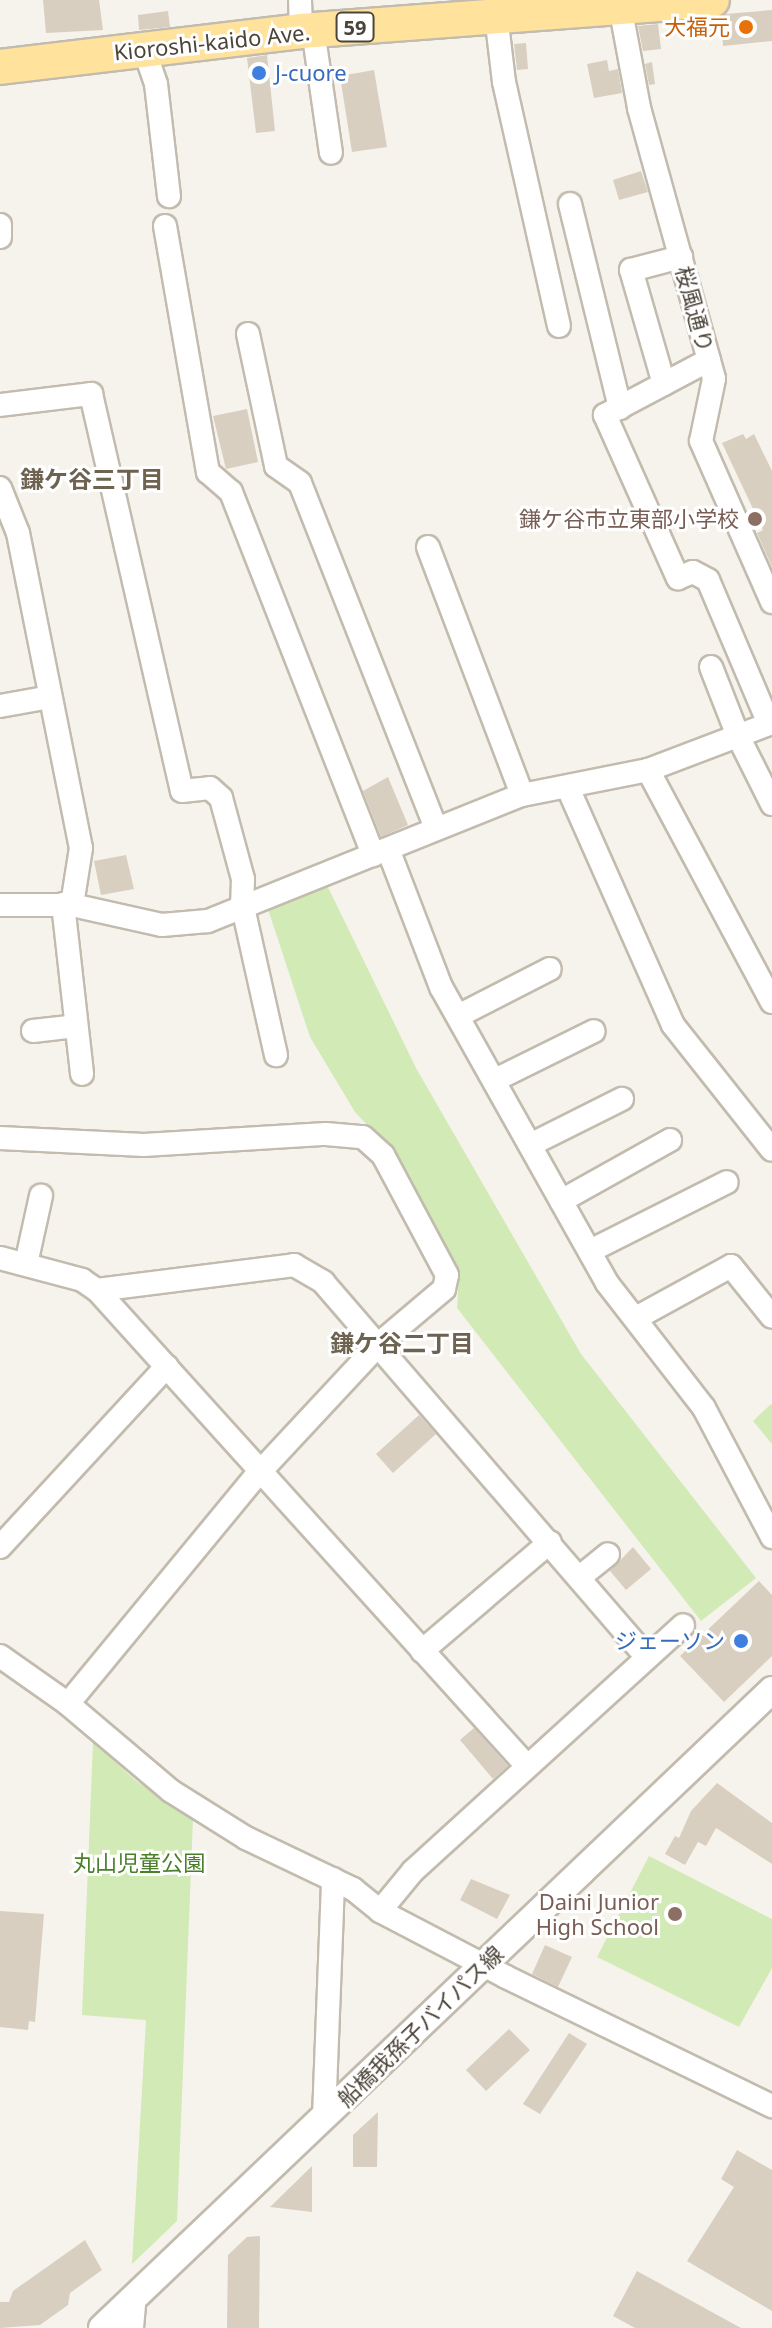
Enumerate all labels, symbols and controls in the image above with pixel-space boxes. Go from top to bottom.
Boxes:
road number: 59 [335,11,375,43]
place label: 大福元 [664,14,730,40]
marker: 大福元 [737,18,755,36]
street label: Kioroshi-kaido Ave. [113,19,311,65]
place label: J-cuore [275,60,347,86]
marker: J-cuore [250,64,268,82]
street label: 桜風通り [671,263,719,355]
district label: 鎌ケ谷三丁目 [20,465,164,493]
place label: 鎌ケ谷市立東部小学校 [519,506,739,532]
marker: 鎌ケ谷市立東部小学校 [746,510,764,528]
district label: 鎌ケ谷二丁目 [330,1329,474,1357]
place label: ジェーソン [615,1628,725,1654]
marker: ジェーソン [732,1632,750,1650]
park label: 丸山児童公園 [73,1850,205,1876]
place label: Daini Junior High School [536,1888,659,1940]
marker: Daini Junior High School [666,1905,684,1923]
street label: 船橋我孫子バイパス線 [332,1940,508,2112]

